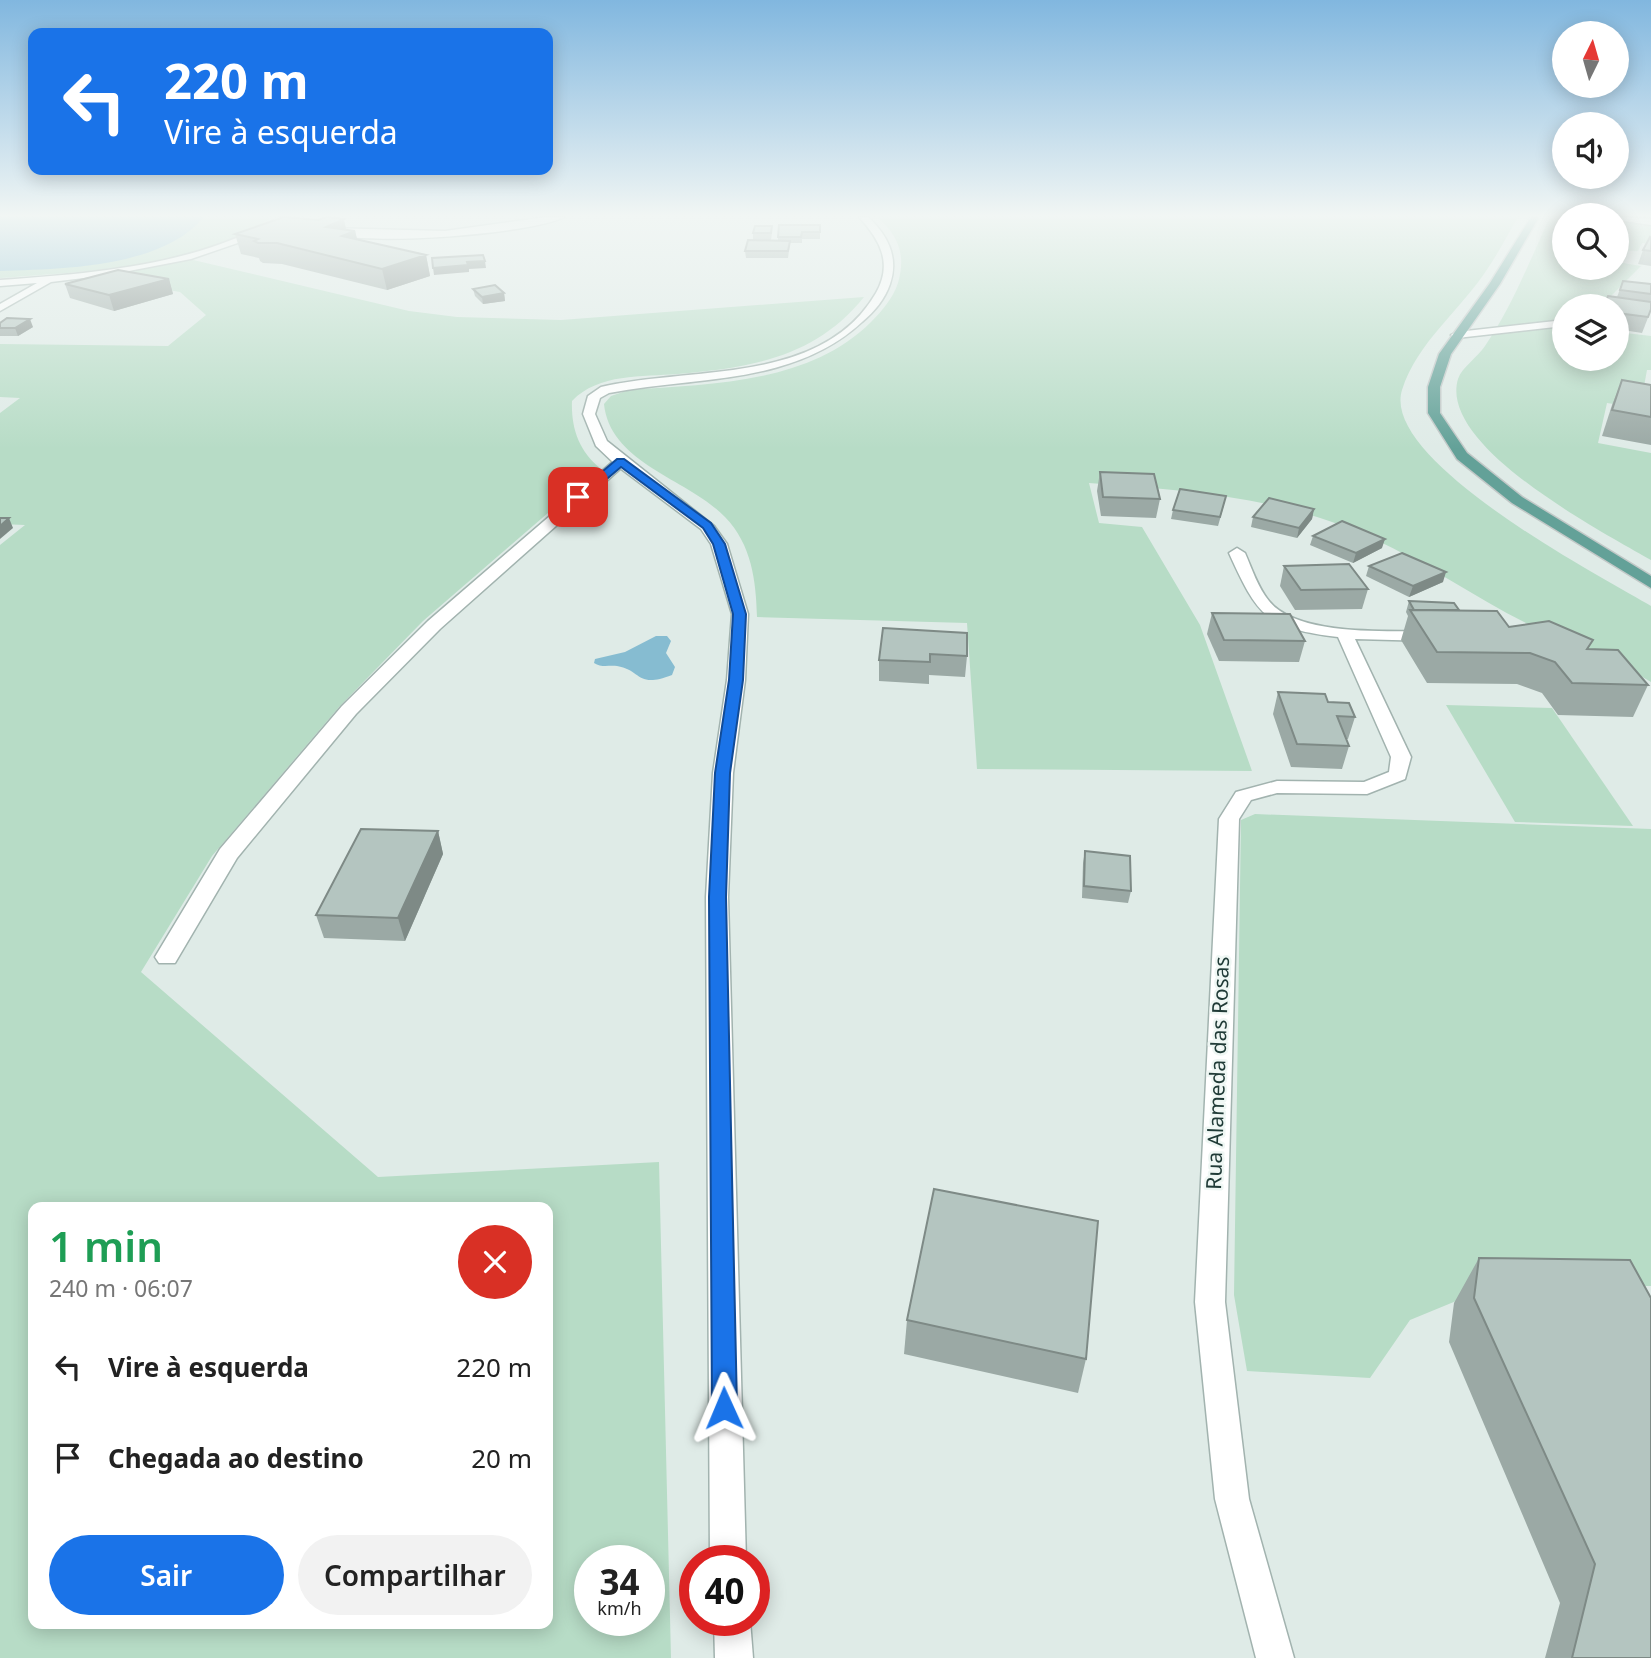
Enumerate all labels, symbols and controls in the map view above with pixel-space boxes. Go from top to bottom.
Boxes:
north arrow [1552,21,1629,98]
map controls [1552,21,1629,371]
text: 220 m [164,47,309,113]
icon: left [49,56,140,147]
text: Vire à esquerda [164,110,398,153]
button: sound [1552,112,1629,189]
button: search [1552,203,1629,280]
button: layers [1552,294,1629,371]
pin [548,467,608,527]
icon: arrive [559,478,597,516]
street label: Rua Alameda das Rosas [1199,956,1235,1190]
text: 1 min [49,1217,163,1274]
button: close [458,1225,532,1299]
text: 240 m · 06:07 [49,1272,193,1304]
icon: left [49,1348,87,1386]
text: Vire à esquerda [108,1349,309,1385]
text: 220 m [456,1349,532,1385]
position arrow [687,1371,761,1445]
icon: arrive [49,1439,87,1477]
text: Chegada ao destino [108,1440,364,1476]
text: 20 m [471,1440,532,1476]
button: Sair [49,1535,284,1615]
button: Compartilhar [298,1535,532,1615]
speed limit sign: 40 [679,1545,770,1636]
text: 34 [599,1558,640,1605]
text: km/h [597,1596,642,1620]

